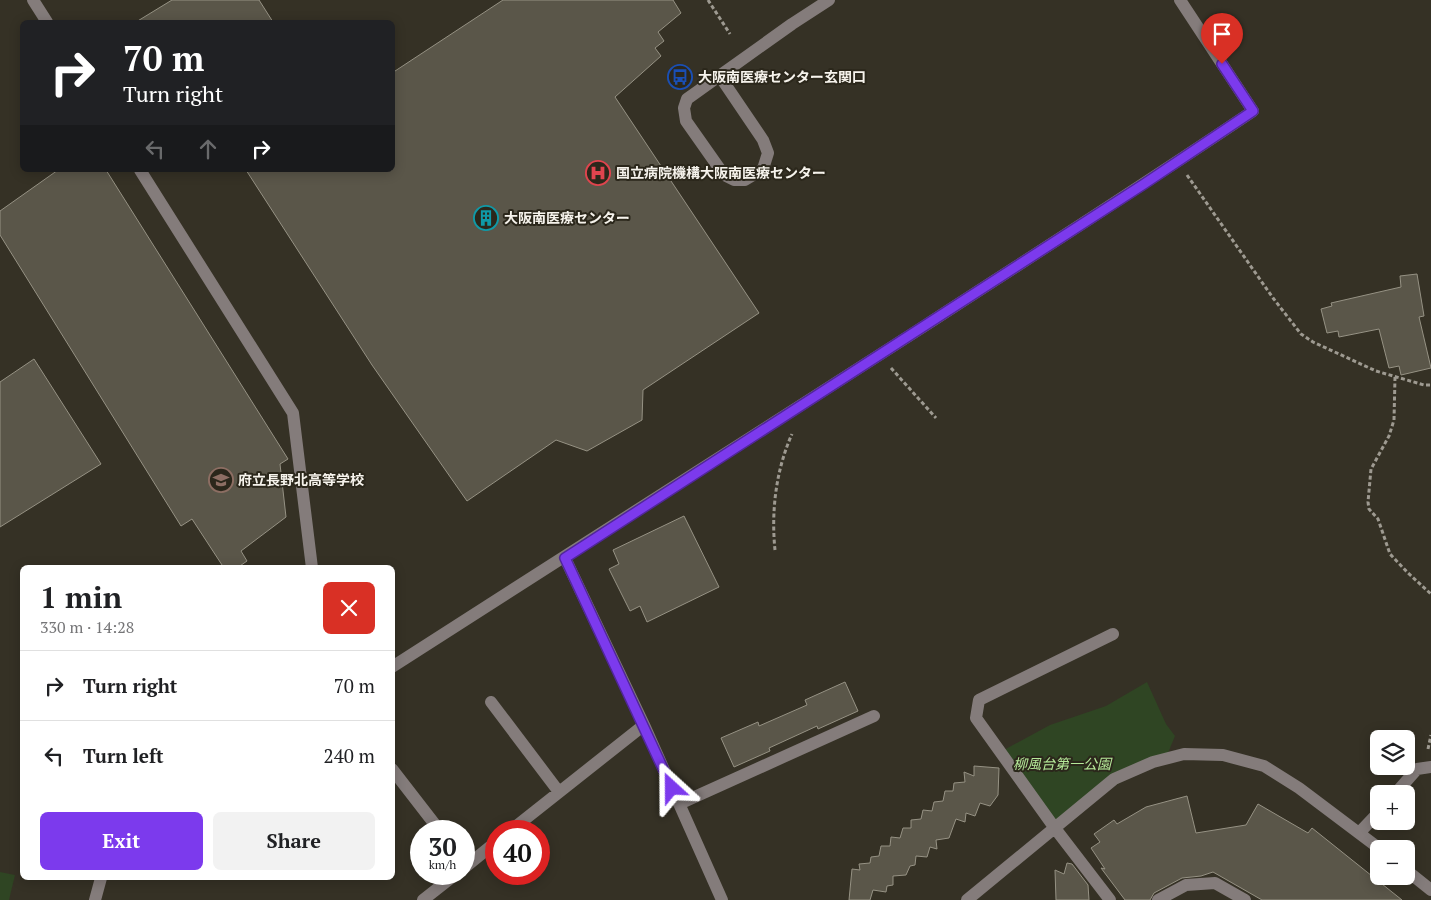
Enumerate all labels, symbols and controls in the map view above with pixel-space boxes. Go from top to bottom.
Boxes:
pin [1201,13,1243,64]
icon: arrive [1208,20,1236,48]
text: 70 m [123,35,204,81]
icon: right [40,40,105,105]
bus stop icon: 大阪南医療センター玄関口 [667,64,693,90]
place label: 大阪南医療センター玄関口 [698,67,866,86]
text: Turn right [123,79,223,108]
icon: left [141,135,169,163]
icon: ahead [194,135,222,163]
icon: right [247,135,275,163]
hospital icon: 国立病院機構大阪南医療センター [585,160,611,186]
place label: 国立病院機構大阪南医療センター [616,163,826,182]
building icon: 大阪南医療センター [473,205,499,231]
place label: 大阪南医療センター [504,208,630,227]
school or university icon: 府立長野北高等学校 [208,467,234,493]
place label: 府立長野北高等学校 [238,470,364,489]
text: 1 min [40,577,122,617]
button: close [323,582,375,634]
text: 330 m · 14:28 [40,616,134,638]
icon: right [40,672,68,700]
text: Turn right [83,673,177,698]
text: 70 m [334,673,375,698]
map controls [1370,730,1415,885]
button: layers [1370,730,1415,775]
icon: left [40,742,68,770]
text: Turn left [83,743,164,768]
text: 240 m [324,743,375,768]
park label: 柳風台第一公園 [1013,754,1113,773]
position arrow [645,761,697,813]
button: + [1370,785,1415,830]
button: Exit [40,812,203,870]
button: Share [213,812,375,870]
speed limit sign: 40 [485,820,550,885]
text: 30 [428,830,457,863]
button: − [1370,840,1415,885]
text: km/h [429,857,456,872]

